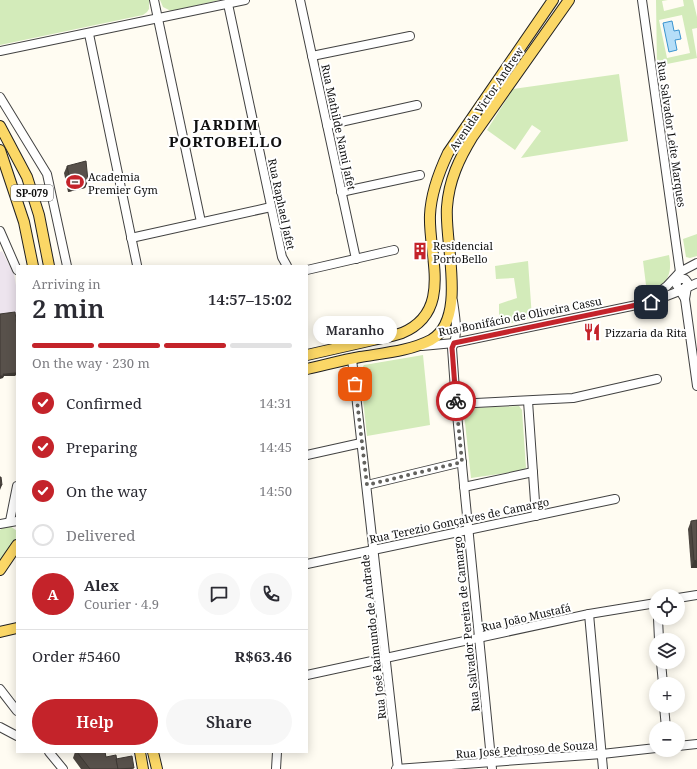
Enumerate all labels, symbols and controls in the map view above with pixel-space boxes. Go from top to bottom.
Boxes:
street label: Avenida Victor Andrew [446,44,527,154]
street label: Rua Salvador Leite Marques [654,60,690,208]
street label: Rua Mathilde Nami Jafet [318,63,360,191]
district label: JARDIM PORTOBELLO [169,114,283,151]
street label: Rua Raphael Jafet [265,157,299,251]
place label: Academia Premier Gym [88,169,159,197]
sports icon: Academia Premier Gym [65,172,85,192]
road number: SP-079 [11,185,53,201]
place label: Residencial PortoBello [433,238,493,266]
building icon: Residencial PortoBello [410,241,430,261]
text: Arriving in [32,275,101,293]
pin [634,285,668,319]
text: 14:57–15:02 [208,289,292,309]
text: 2 min [32,290,105,326]
icon: home [640,291,662,313]
street label: Rua Bonifácio de Oliveira Cassu [437,293,603,339]
callout: Maranho [313,316,397,344]
text: Maranho [326,321,384,339]
restaurant icon: Pizzaria da Rita [582,322,602,342]
place label: Pizzaria da Rita [605,325,687,340]
text: On the way · 230 m [32,354,150,372]
pin [338,367,372,401]
icon: bag [344,373,366,395]
courier [436,381,476,421]
icon: bike [445,390,467,412]
icon: check [32,392,54,414]
text: Confirmed [66,393,142,413]
text: 14:31 [259,394,292,412]
icon: check [32,436,54,458]
text: Preparing [66,437,137,457]
text: 14:45 [259,438,292,456]
icon: check [32,480,54,502]
text: On the way [66,481,147,501]
text: 14:50 [259,482,292,500]
street label: Rua Terezio Gonçalves de Camargo [368,494,550,546]
text: Delivered [66,525,135,545]
street label: Rua Salvador Pereira de Camargo [449,536,483,712]
street label: Rua José Raimundo de Andrade [357,554,389,720]
button: chat [198,573,240,615]
button: phone [250,573,292,615]
text: Alex [84,575,119,595]
text: A [47,584,59,604]
map controls [649,589,685,757]
button: locate [649,589,685,625]
text: Courier · 4.9 [84,595,159,613]
street label: Rua João Mustafá [480,599,572,635]
button: layers [649,633,685,669]
text: Order #5460 [32,646,120,666]
text: R$63.46 [235,646,292,666]
button: + [649,677,685,713]
button: Help [32,699,158,745]
button: Share [166,699,292,745]
button: − [649,721,685,757]
street label: Rua José Pedroso de Souza [455,737,595,761]

